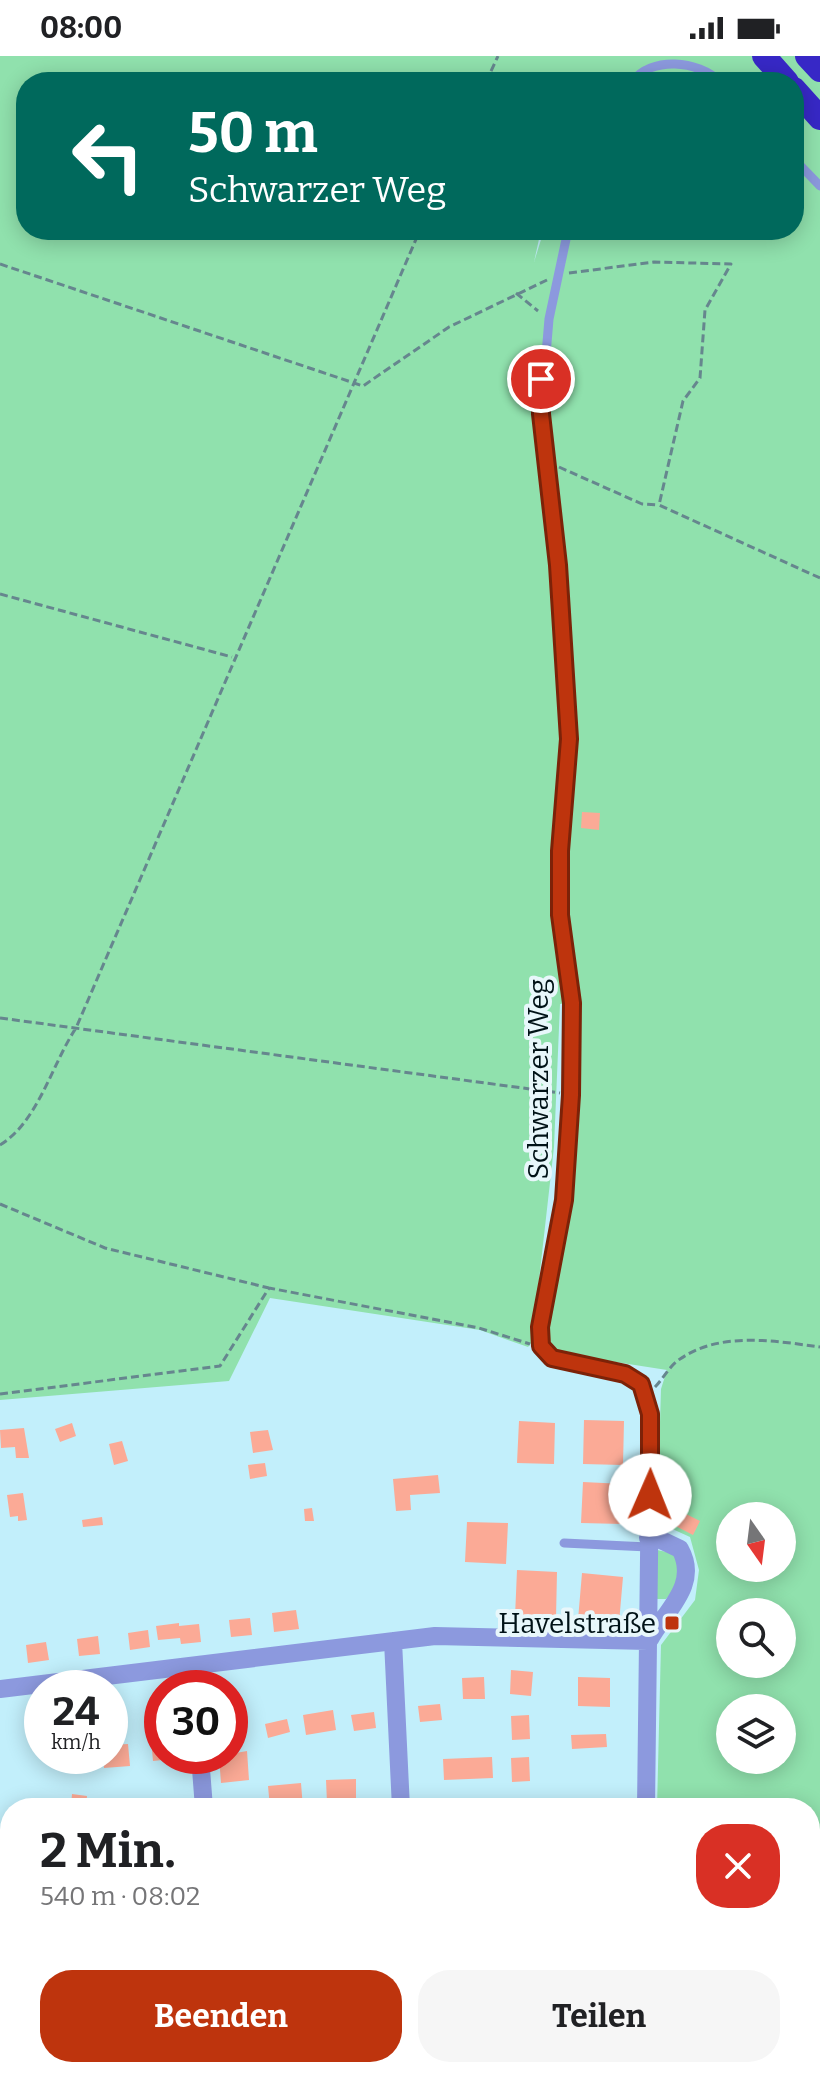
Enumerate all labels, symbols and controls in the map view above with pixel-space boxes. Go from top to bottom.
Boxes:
text: 08:00 [40,10,122,46]
text: 50 m [188,100,318,167]
icon: left [56,104,160,208]
text: Schwarzer Weg [188,168,446,212]
pin [507,345,575,413]
icon: arrive [519,357,563,401]
street label: Schwarzer Weg [522,979,555,1179]
position arrow [608,1453,692,1537]
north arrow [716,1502,796,1582]
map controls [716,1502,796,1774]
button: search [716,1598,796,1678]
place label: Havelstraße [498,1607,656,1640]
marker: Havelstraße [663,1614,681,1632]
speed limit sign: 30 [144,1670,248,1774]
text: 24 [53,1688,99,1736]
button: layers [716,1694,796,1774]
text: km/h [51,1730,101,1754]
text: 2 Min. [40,1822,176,1880]
button: close [696,1824,780,1908]
text: 540 m · 08:02 [40,1881,200,1912]
button: Beenden [40,1970,402,2062]
button: Teilen [418,1970,780,2062]

